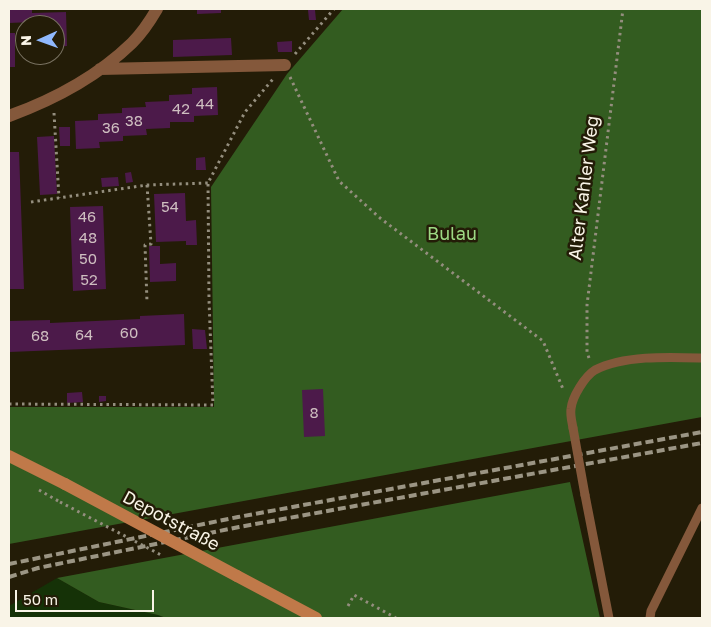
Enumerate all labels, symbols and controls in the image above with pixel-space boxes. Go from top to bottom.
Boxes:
north arrow [15,15,65,65]
text: N [17,35,34,46]
house number: 44 [196,95,214,113]
house number: 42 [172,100,190,118]
house number: 38 [125,112,143,130]
street label: Alter Kahler Weg [564,115,604,261]
house number: 36 [102,119,120,137]
house number: 54 [161,198,179,216]
house number: 46 [78,208,96,226]
park label: Bulau [427,223,477,245]
house number: 48 [79,229,97,247]
house number: 50 [79,250,97,268]
house number: 52 [80,271,98,289]
house number: 60 [120,324,138,342]
house number: 64 [75,326,93,344]
house number: 68 [31,327,49,345]
house number: 8 [309,404,319,422]
street label: Depotstraße [119,486,223,556]
scale bar [18,580,156,612]
text: 50 m [23,590,58,608]

